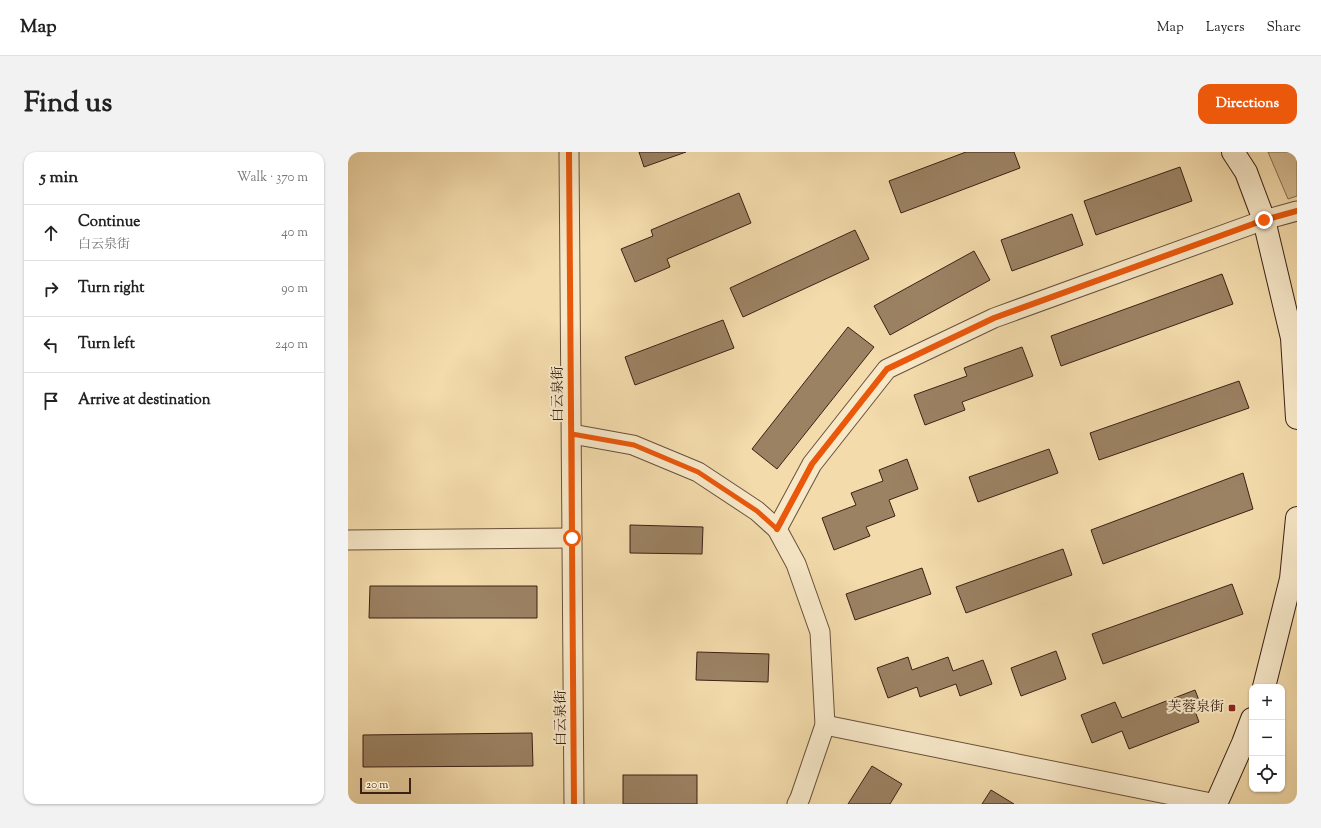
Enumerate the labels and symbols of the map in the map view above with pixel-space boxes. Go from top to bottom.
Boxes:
route end [1255,211,1273,229]
street label: 白云泉街 [549,366,569,422]
route start [563,529,581,547]
street label: 白云泉街 [552,690,572,746]
place label: 芙蓉泉街 [1168,698,1224,718]
marker: 芙蓉泉街 [1227,703,1237,713]
scale bar [360,776,411,795]

